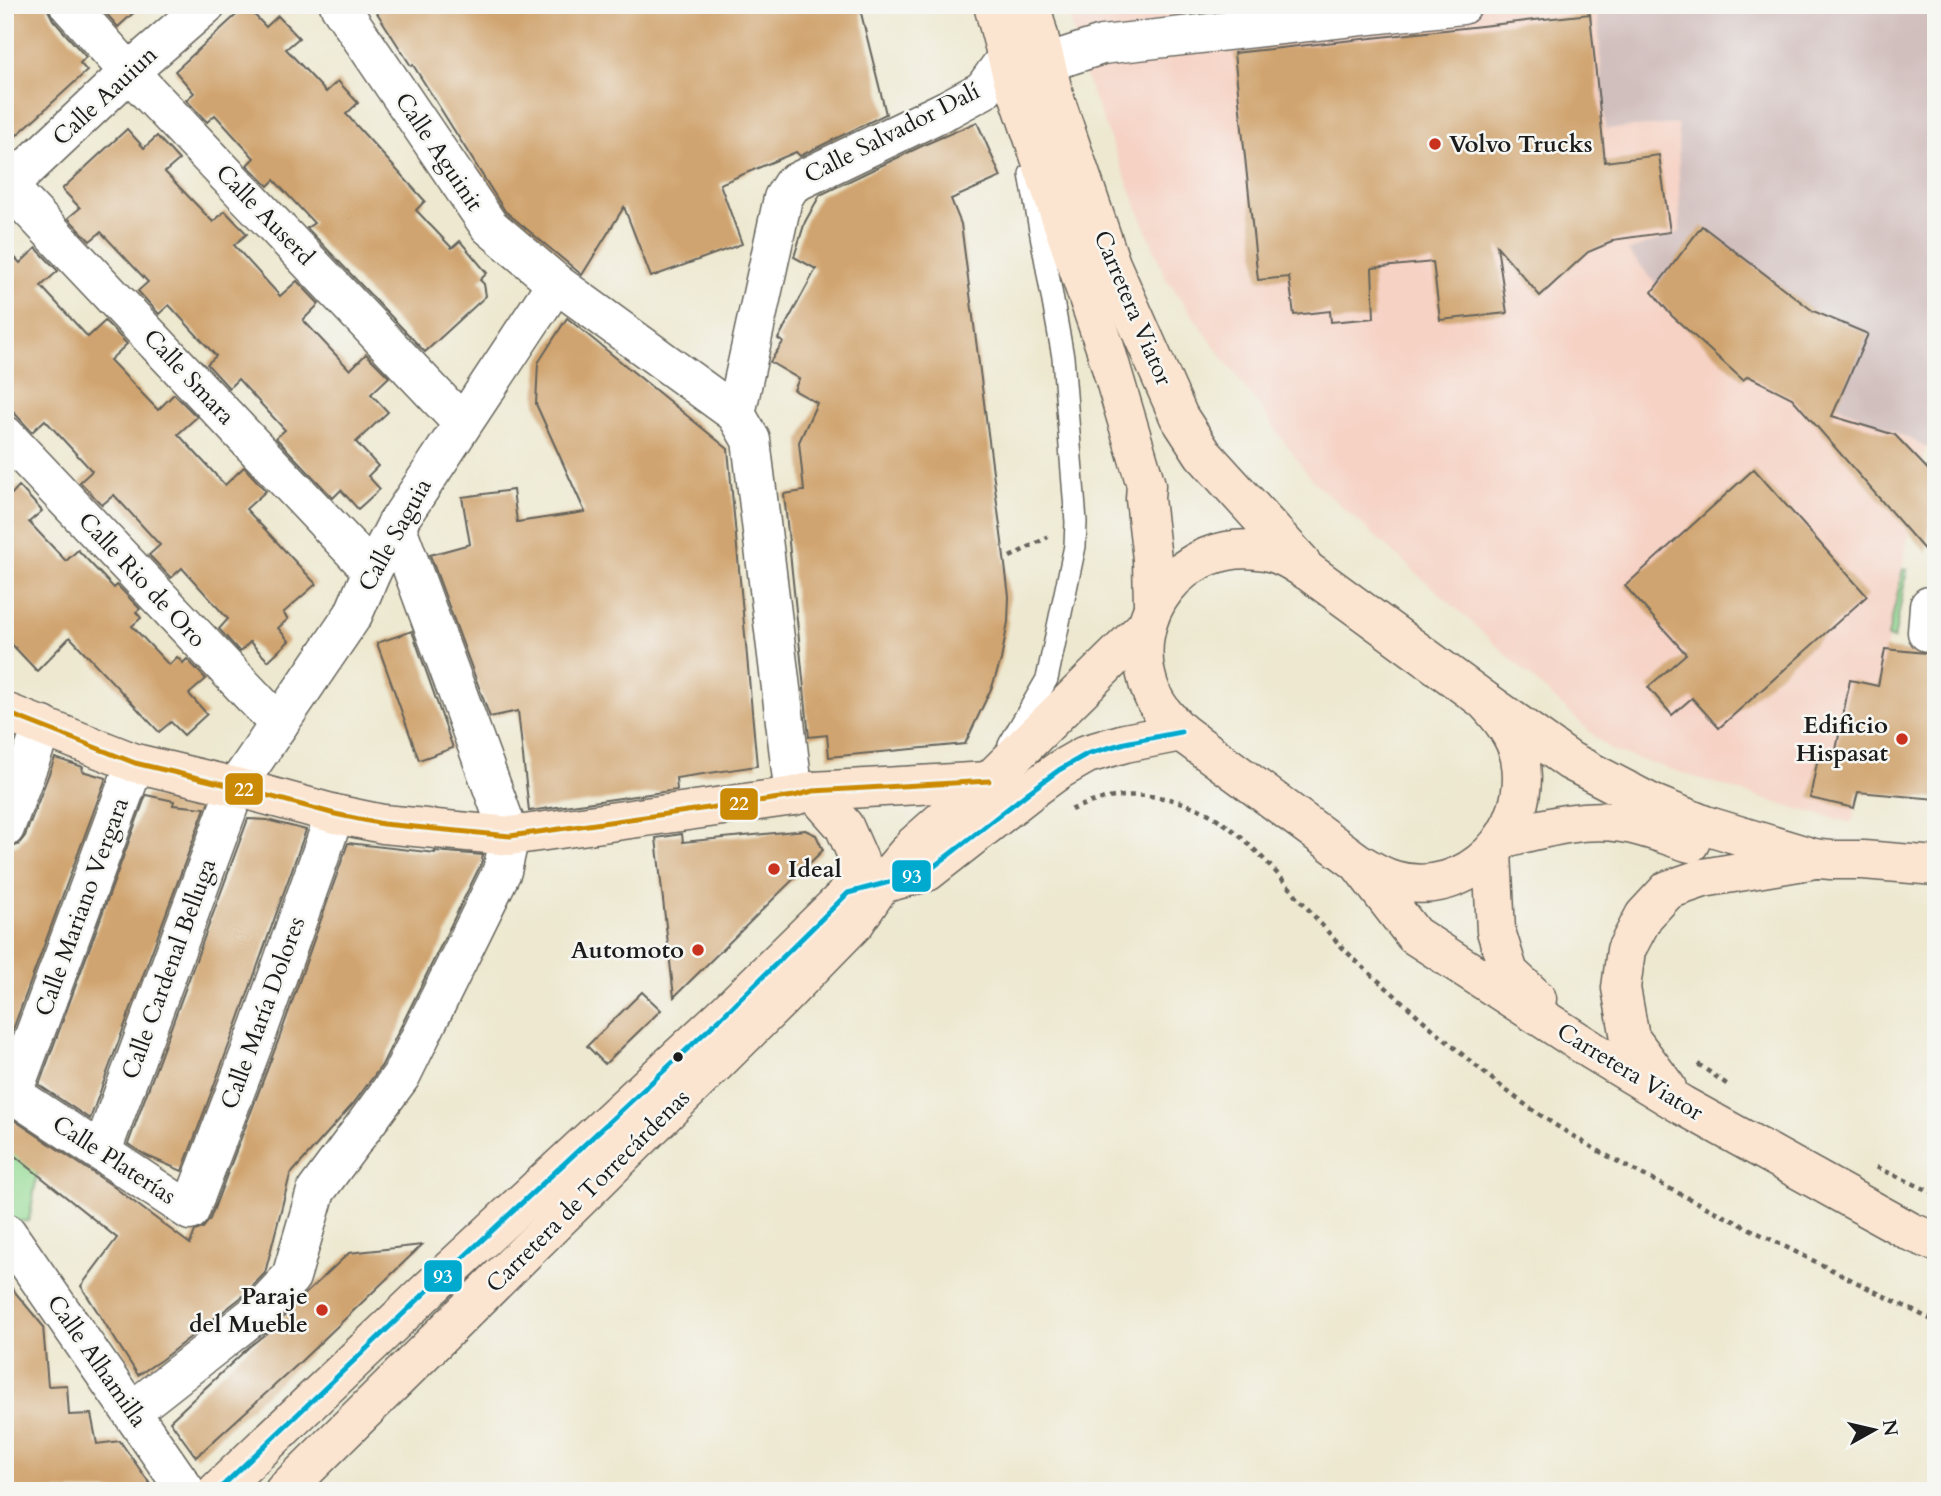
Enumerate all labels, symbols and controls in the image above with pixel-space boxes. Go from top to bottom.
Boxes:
street label: Calle Aauiun [45,39,165,153]
street label: Calle Salvador Dalí [799,74,986,192]
street label: Calle Aguinit [387,86,491,218]
place label: Volvo Trucks [1449,128,1593,161]
marker: Volvo Trucks [1427,136,1443,152]
street label: Calle Auserd [208,157,322,273]
street label: Carretera Viator [1086,225,1181,391]
street label: Calle Smara [136,322,242,433]
street label: Calle Saguia [350,472,440,597]
street label: Calle Rio de Oro [71,505,213,655]
place label: Edificio Hispasat [1796,709,1889,770]
marker: Edificio Hispasat [1894,731,1910,747]
line badge: 22 [224,772,264,806]
text: 22 [234,777,254,803]
line badge: 22 [719,787,759,821]
text: 22 [729,791,749,817]
street label: Calle Mariano Vergara [27,793,137,1021]
place label: Ideal [788,853,842,886]
street label: Calle Cardenal Belluga [114,854,224,1084]
line badge: 93 [891,859,932,893]
marker: Ideal [766,861,782,877]
text: 93 [902,864,922,890]
street label: Calle María Dolores [213,912,313,1114]
place label: Automoto [571,934,684,967]
marker: Automoto [690,942,706,958]
street label: Carretera Viator [1551,1015,1710,1129]
unlabelled marker [671,1050,685,1064]
street label: Carretera de Torrecárdenas [479,1082,697,1300]
street label: Calle Platerías [46,1108,182,1212]
line badge: 93 [423,1259,463,1293]
text: 93 [433,1264,453,1290]
place label: Paraje del Mueble [189,1280,308,1341]
street label: Calle Alhamilla [39,1288,155,1434]
marker: Paraje del Mueble [314,1302,330,1318]
north arrow [1840,1394,1910,1464]
text: N [1876,1418,1904,1438]

